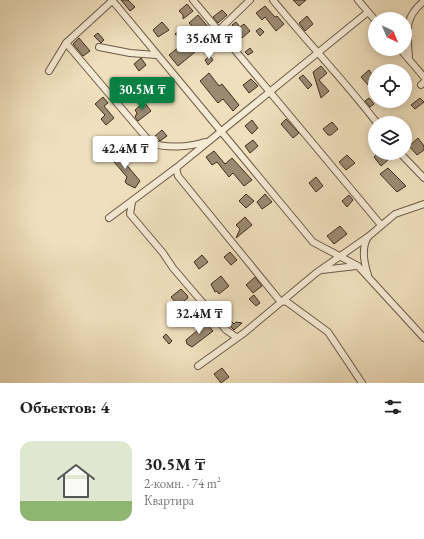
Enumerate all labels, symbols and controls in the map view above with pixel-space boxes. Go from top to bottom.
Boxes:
north arrow [368,12,412,56]
map controls [368,12,412,160]
pin: 35.6M ₸ [172,26,246,60]
text: 35.6M ₸ [186,30,232,47]
button: locate [368,64,412,108]
pin: 30.5M ₸ [105,77,179,111]
text: 30.5M ₸ [119,81,165,98]
button: layers [368,116,412,160]
pin: 42.4M ₸ [88,136,162,170]
text: 42.4M ₸ [102,140,148,157]
pin: 32.4M ₸ [162,301,236,335]
text: 32.4M ₸ [176,305,222,322]
text: Объектов: 4 [20,396,110,418]
icon: filters [382,396,404,418]
text: 30.5M ₸ [144,453,205,475]
icon: home [52,457,100,505]
text: 2-комн. · 74 m² [144,475,221,492]
text: Квартира [144,492,194,509]

